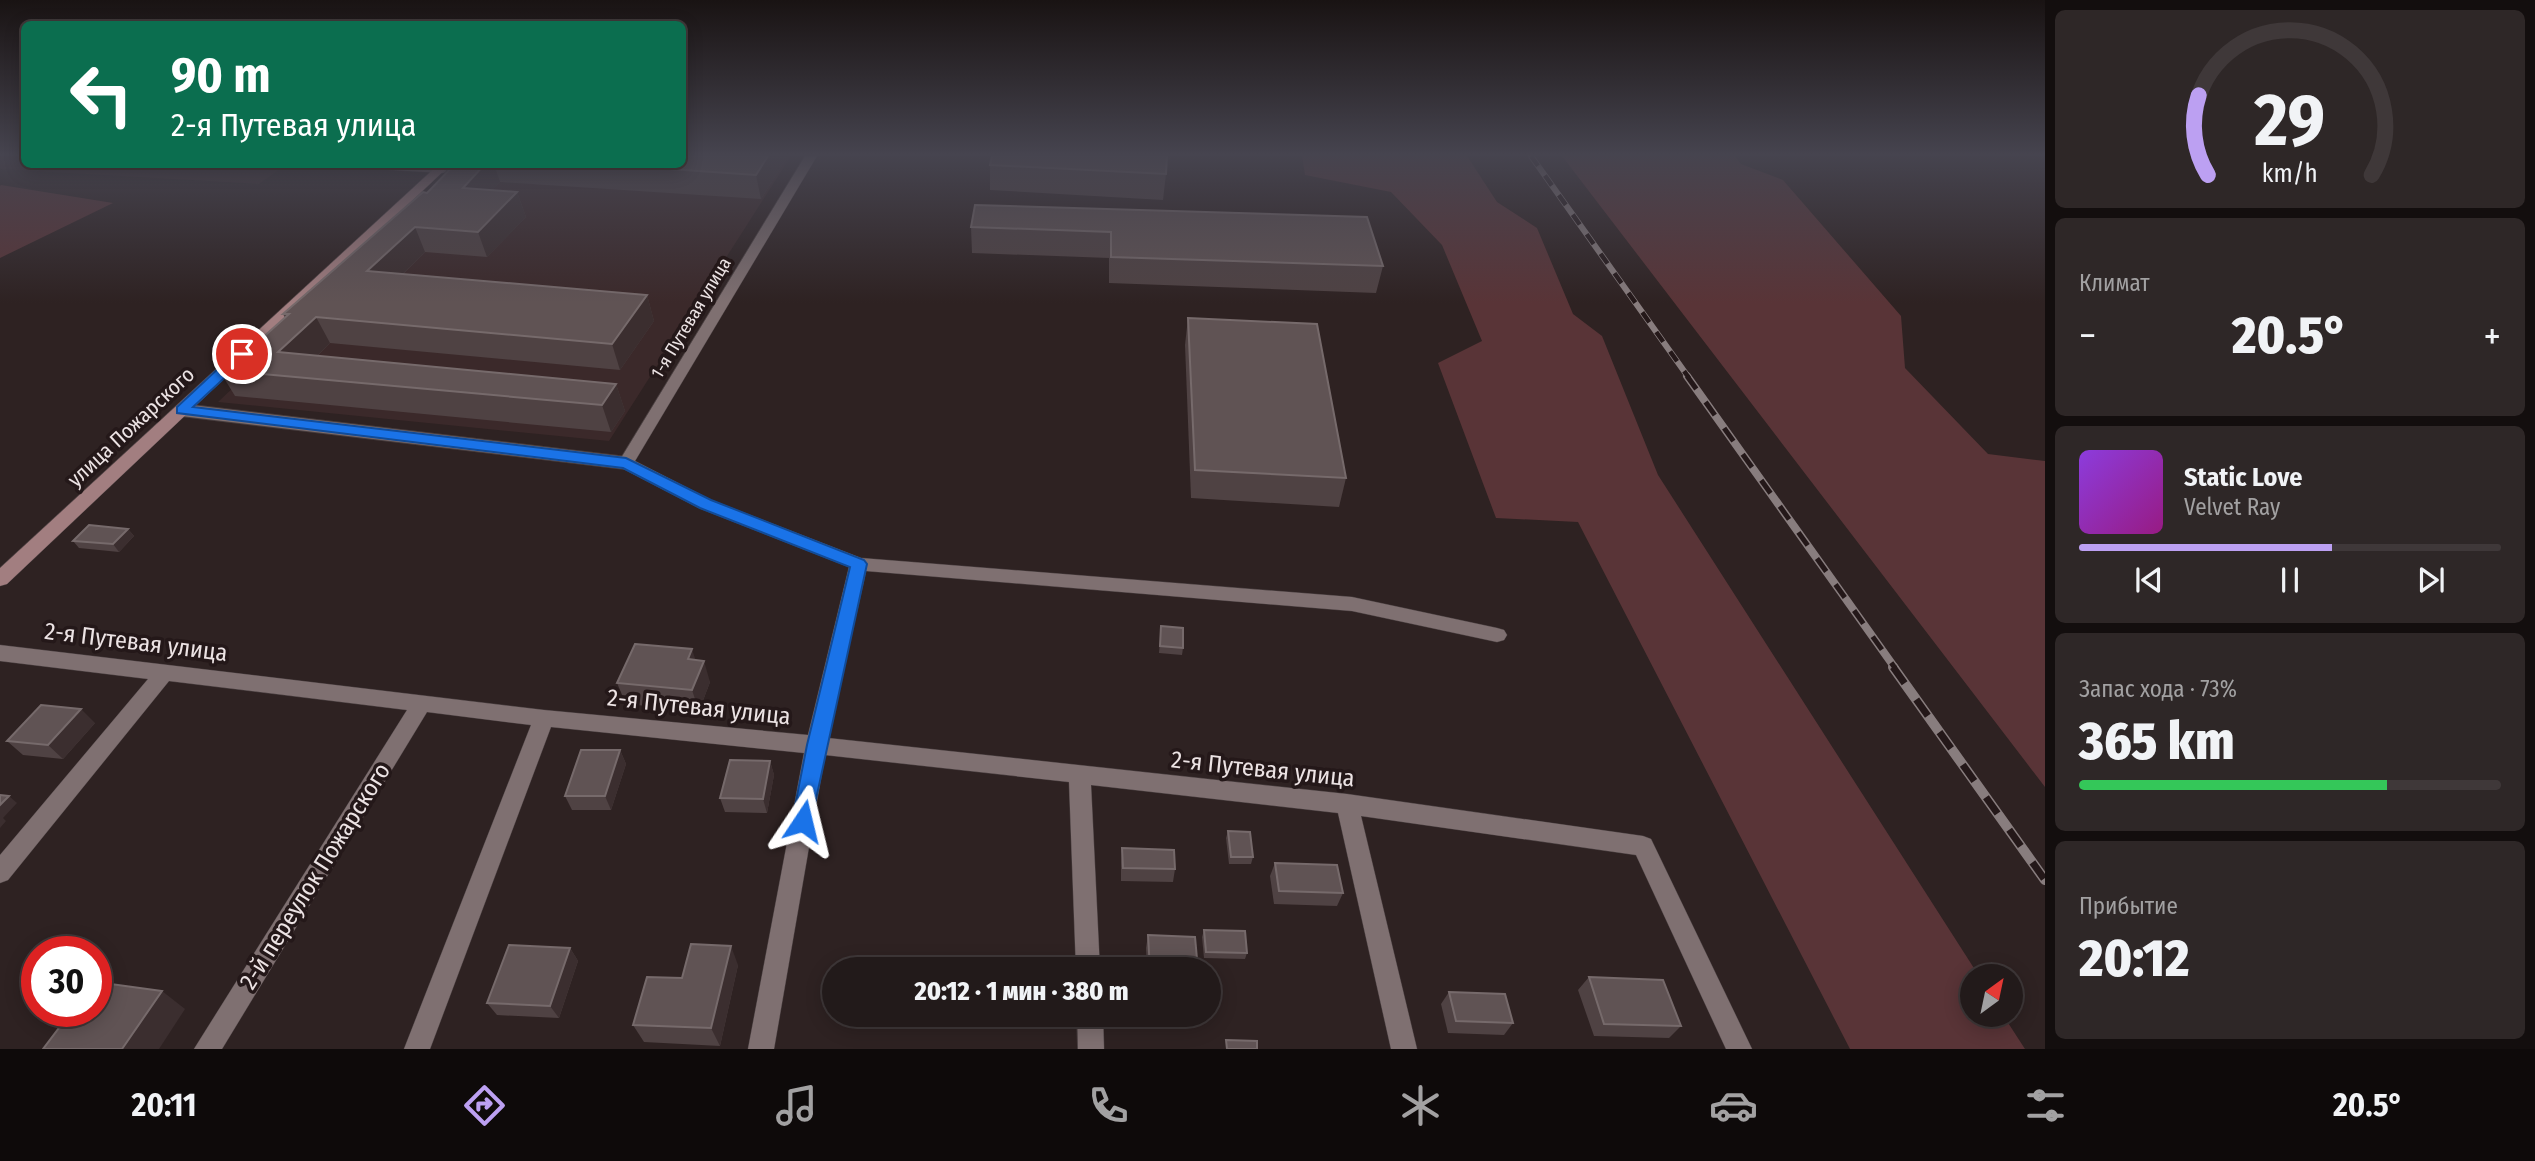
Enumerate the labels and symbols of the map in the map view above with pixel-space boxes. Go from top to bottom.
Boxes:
street label: 1-я Путевая улица [646,253,736,382]
pin [212,324,272,384]
street label: улица Пожарского [62,362,200,492]
street label: 2-я Путевая улица [43,617,229,667]
street label: 2-я Путевая улица [606,683,792,731]
street label: 2-я Путевая улица [1170,745,1356,793]
street label: 2-й переулок Пожарского [234,758,396,994]
position arrow [766,784,840,858]
speed limit sign: 30 [21,936,112,1027]
north arrow [1960,964,2023,1027]

